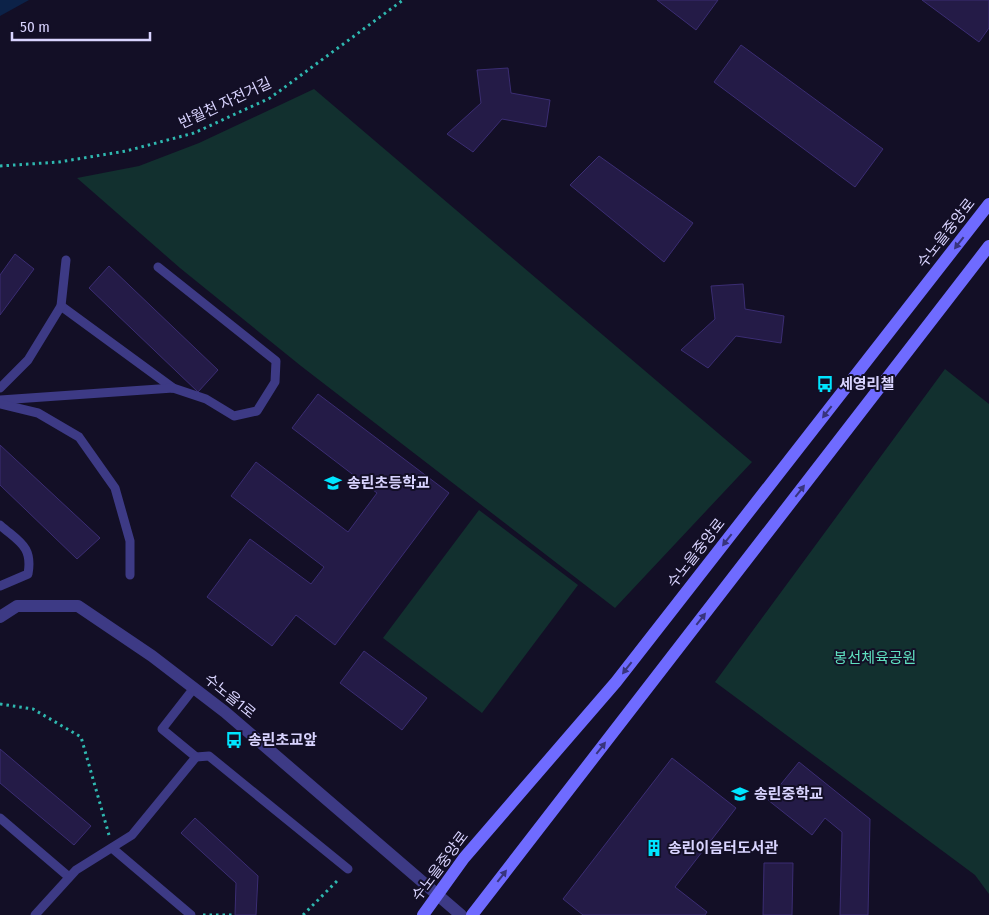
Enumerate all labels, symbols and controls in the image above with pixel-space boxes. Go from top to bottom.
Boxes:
scale bar [12,10,150,42]
text: 50 m [20,18,50,36]
street label: 반월천 자전거길 [176,74,274,132]
street label: 수노을중앙로 [913,195,979,271]
one-way arrow [954,236,964,250]
bus stop icon: 세영리첼 [815,374,835,394]
place label: 세영리첼 [839,375,894,393]
one-way arrow [821,405,832,418]
school or university icon: 송린초등학교 [323,473,343,493]
place label: 송린초등학교 [347,474,430,492]
one-way arrow [795,484,805,498]
street label: 수노을중앙로 [663,515,729,591]
one-way arrow [721,533,732,546]
one-way arrow [695,613,706,626]
park label: 봉선체육공원 [834,649,916,667]
one-way arrow [621,661,632,674]
street label: 수노을1로 [201,670,259,722]
bus stop icon: 송린초교앞 [224,730,244,750]
place label: 송린초교앞 [248,731,317,749]
one-way arrow [596,741,606,755]
school or university icon: 송린중학교 [730,784,750,804]
place label: 송린중학교 [754,785,823,803]
street label: 수노을중앙로 [408,828,472,904]
building icon: 송린이음터도서관 [644,838,664,858]
place label: 송린이음터도서관 [668,839,779,857]
one-way arrow [496,870,507,883]

